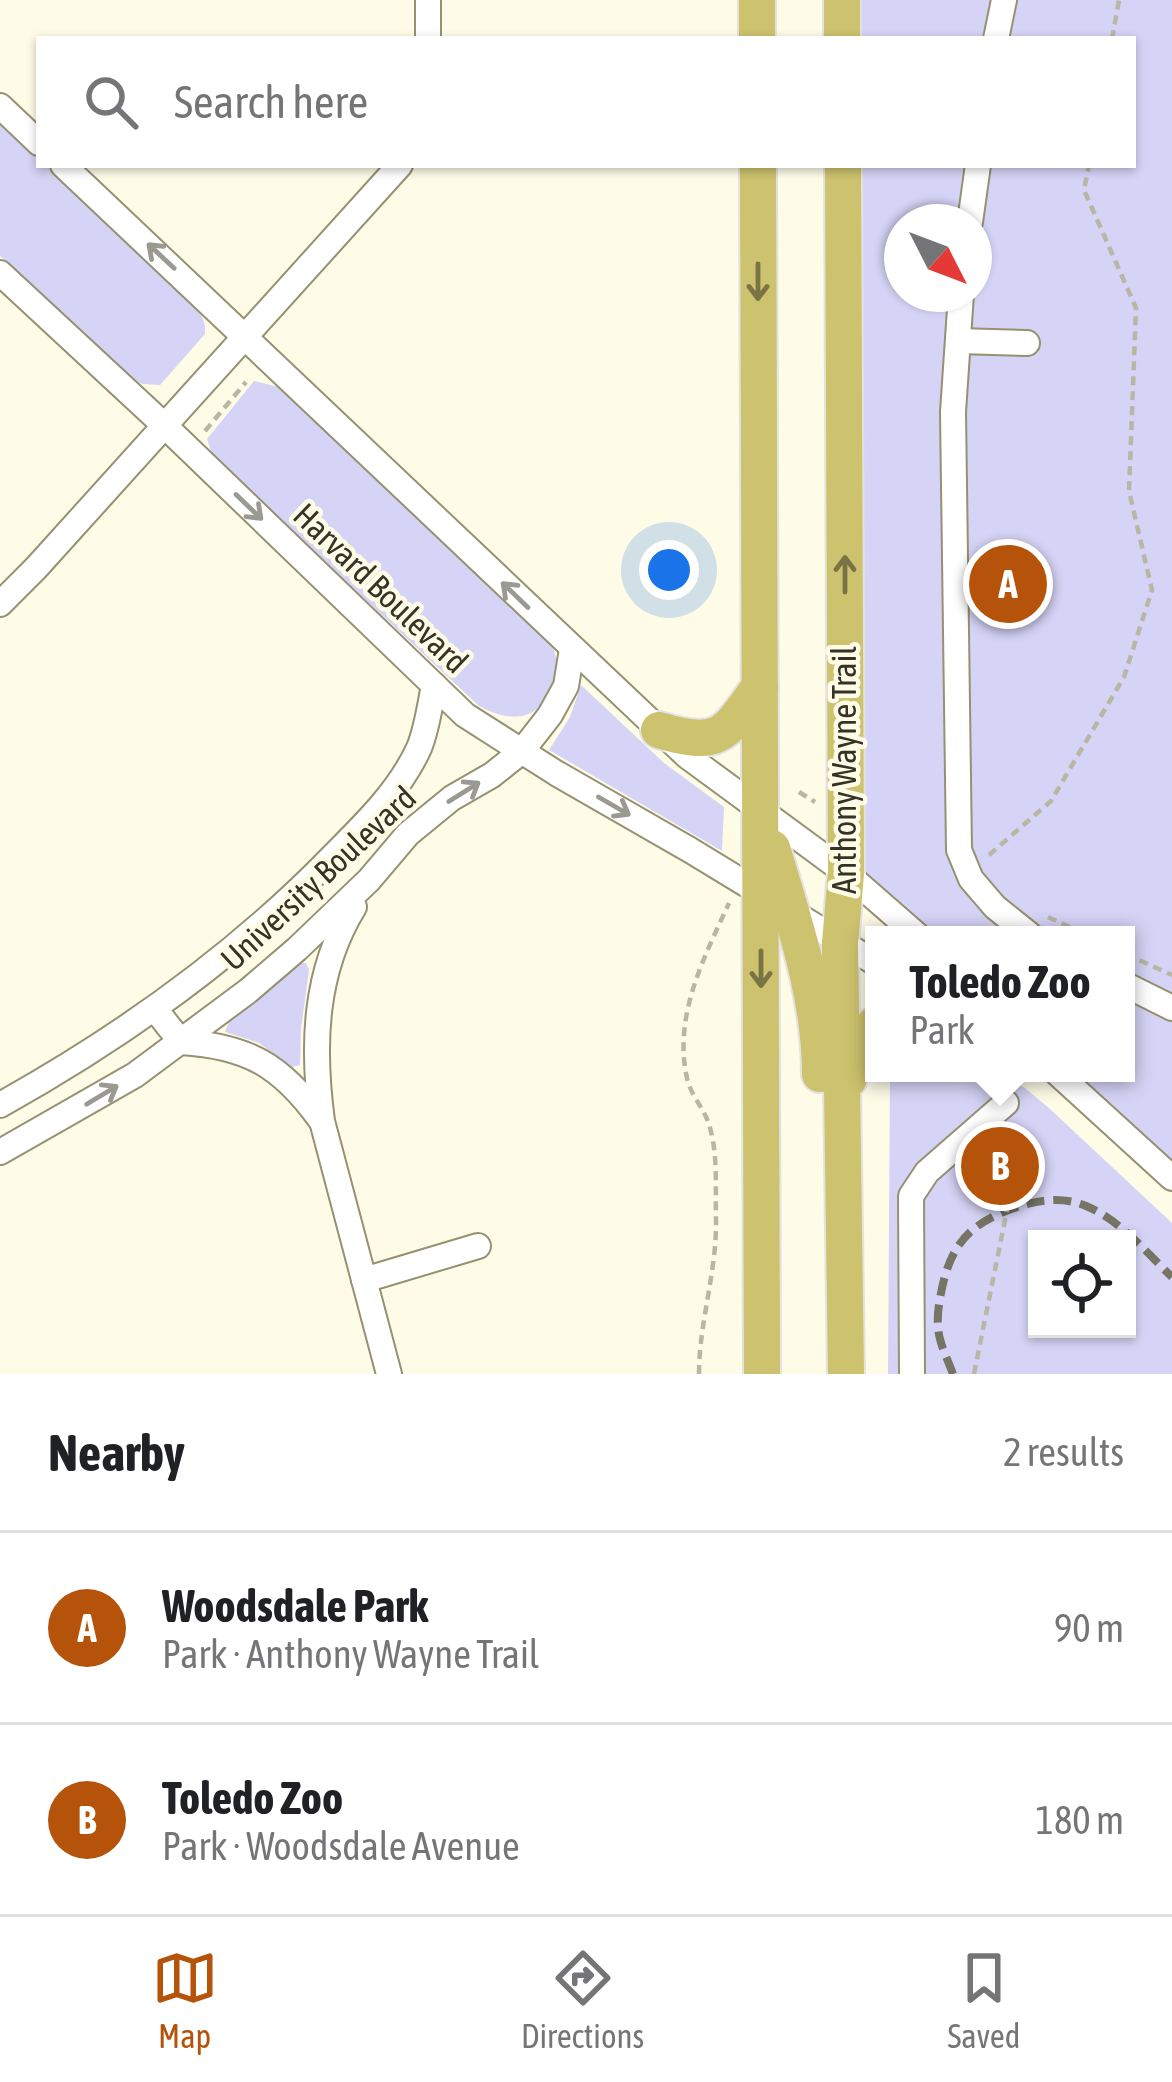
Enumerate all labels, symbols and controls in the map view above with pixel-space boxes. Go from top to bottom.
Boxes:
search box [36,36,1136,168]
icon: search [78,69,144,135]
text: Search here [174,76,368,128]
north arrow [884,204,992,312]
one-way arrow [146,243,176,270]
one-way arrow [747,262,769,301]
one-way arrow [234,492,264,521]
street label: Harvard Boulevard [286,496,476,680]
pin: A [969,539,1047,629]
your location [639,540,699,600]
one-way arrow [833,555,856,594]
one-way arrow [501,581,531,609]
street label: Anthony Wayne Trail [825,646,863,894]
street label: University Boulevard [213,778,423,978]
one-way arrow [446,780,480,804]
one-way arrow [595,795,630,819]
popup [865,926,1135,1082]
one-way arrow [750,949,772,988]
text: Toledo Zoo [909,956,1091,1008]
text: Park [909,1008,975,1052]
one-way arrow [84,1083,118,1107]
pin: B [961,1121,1039,1211]
map controls [1028,1230,1136,1338]
button: locate [1028,1230,1136,1338]
text: Nearby [48,1423,185,1482]
text: 2 results [1003,1430,1124,1474]
text: Woodsdale Park [162,1580,428,1632]
text: A [77,1606,97,1650]
text: 90 m [1054,1606,1124,1650]
text: Park · Anthony Wayne Trail [162,1632,539,1676]
text: Toledo Zoo [162,1772,343,1824]
text: B [78,1798,96,1842]
text: 180 m [1036,1798,1124,1842]
text: Park · Woodsdale Avenue [162,1824,520,1868]
tab: Map [152,1945,218,2055]
tab: Directions [521,1945,644,2055]
tab: Saved [947,1945,1020,2055]

